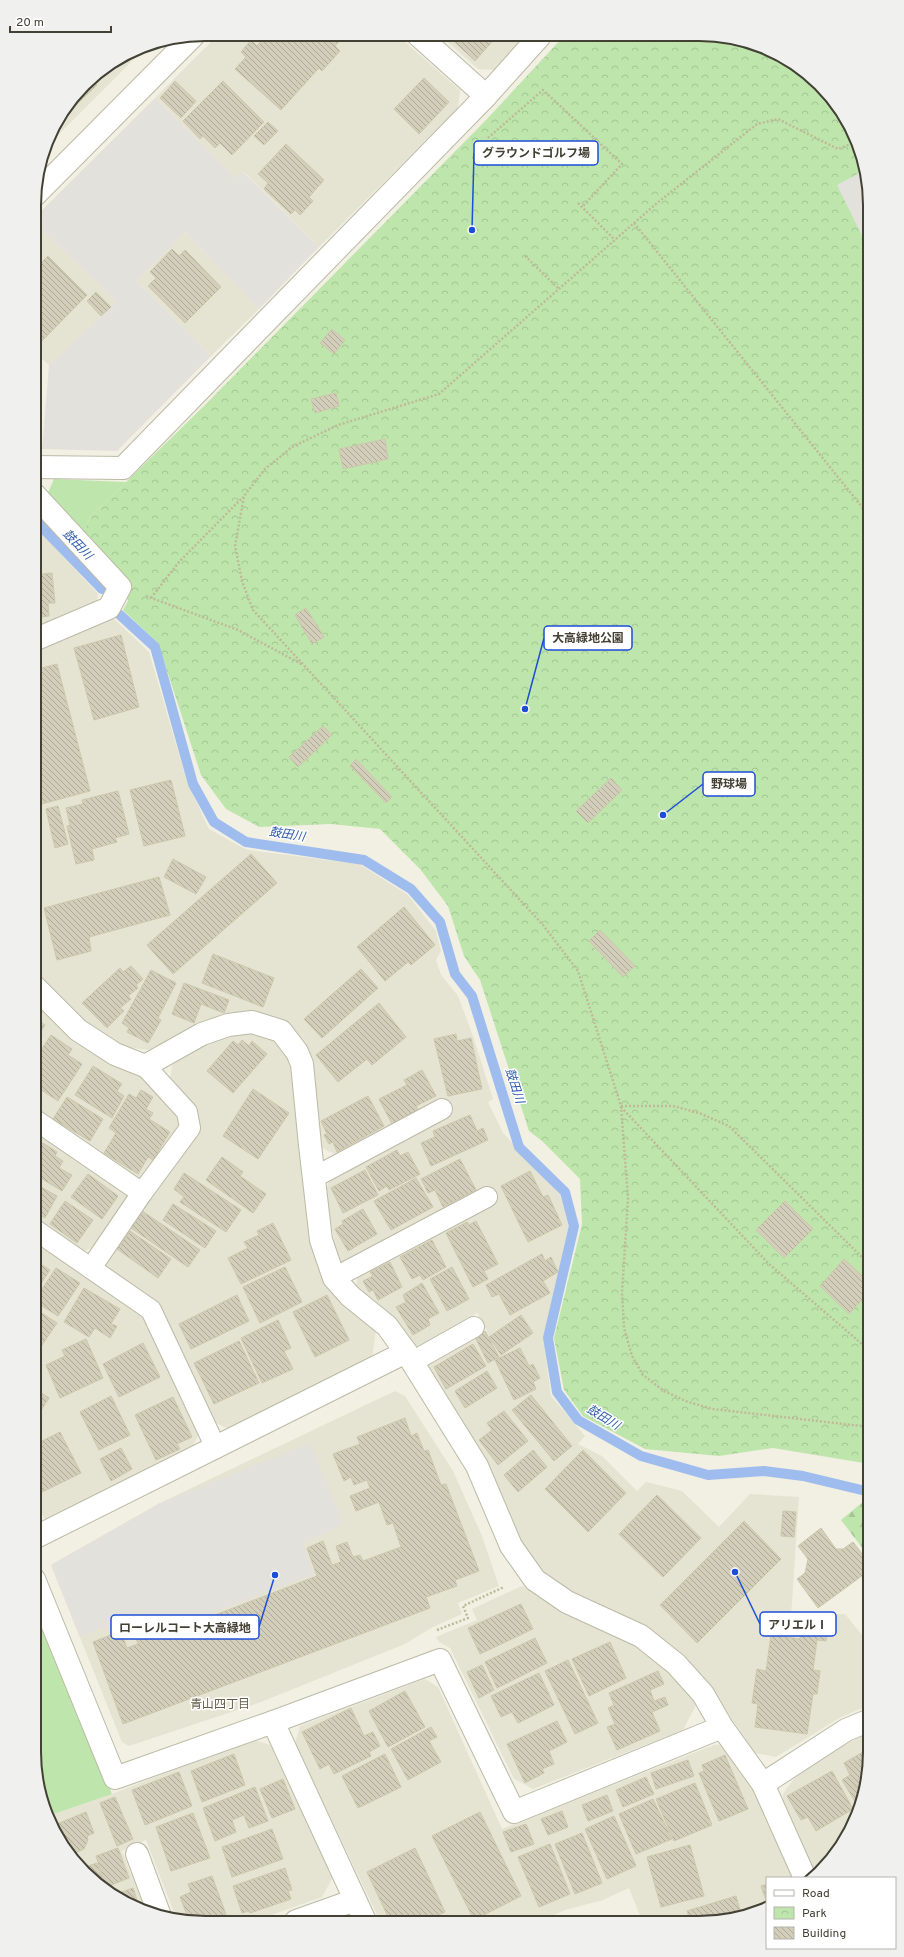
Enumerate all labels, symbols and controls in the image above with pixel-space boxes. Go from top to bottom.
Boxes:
scale bar [10,8,111,34]
text: 20 m [16,15,44,31]
callout: グラウンドゴルフ場 [474,141,598,165]
text: グラウンドゴルフ場 [482,146,590,162]
water label: 鼓田川 [59,526,97,565]
callout: 大高緑地公園 [544,626,632,650]
text: 大高緑地公園 [552,631,624,647]
callout: 野球場 [703,772,755,796]
text: 野球場 [711,777,747,793]
water label: 鼓田川 [268,824,308,846]
water label: 鼓田川 [501,1066,528,1107]
water label: 鼓田川 [583,1402,624,1435]
callout: アリエルⅠ [760,1612,836,1636]
callout: ローレルコート大高緑地 [111,1615,259,1639]
text: アリエルⅠ [768,1618,828,1634]
text: ローレルコート大高緑地 [119,1621,251,1637]
district label: 青山四丁目 [190,1697,250,1713]
legend [766,1877,896,1949]
text: Road [802,1886,830,1902]
text: Park [802,1906,827,1922]
text: Building [802,1926,846,1942]

